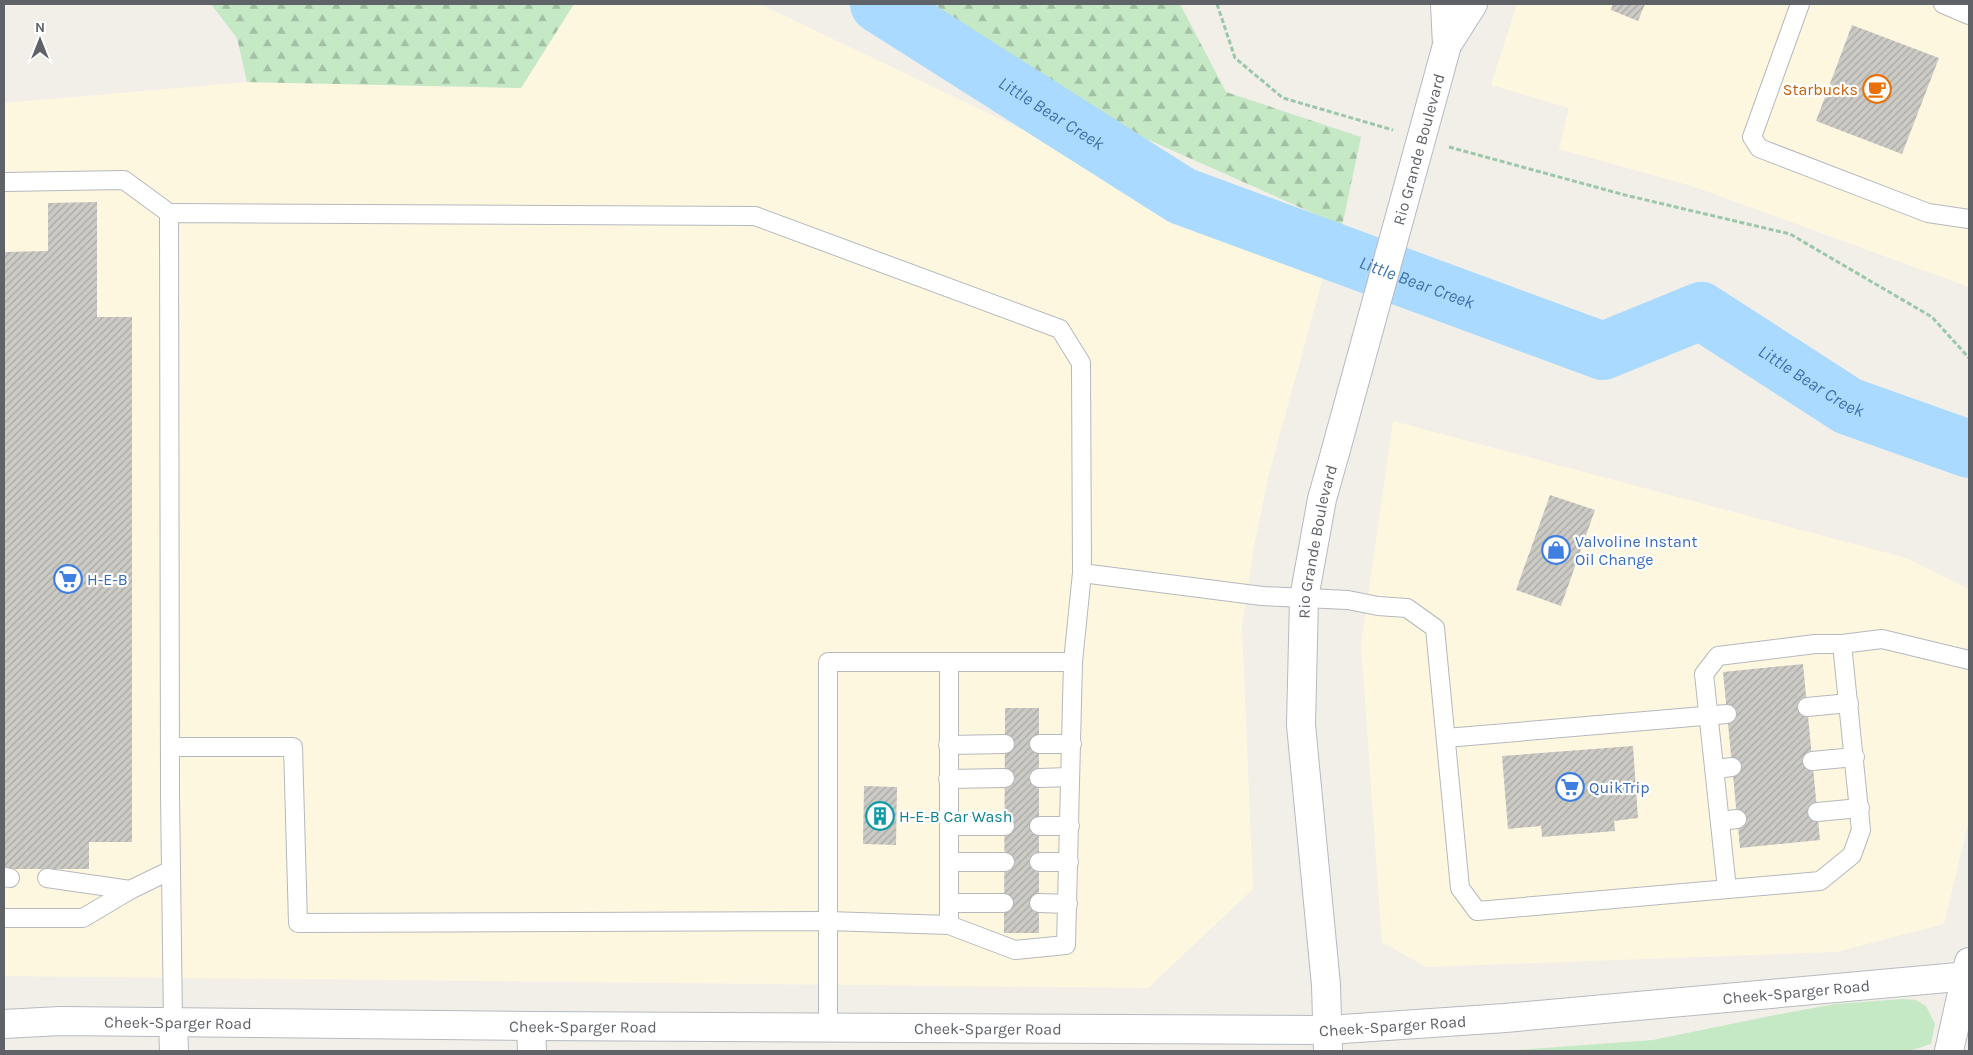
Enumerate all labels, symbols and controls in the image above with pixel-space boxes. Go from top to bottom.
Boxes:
north arrow [15,15,65,65]
text: N [35,19,45,36]
street label: Rio Grande Boulevard [1389,71,1448,227]
water label: Little Bear Creek [994,72,1109,155]
cafe icon: Starbucks [1862,74,1892,104]
place label: Starbucks [1783,80,1858,99]
water label: Little Bear Creek [1356,251,1478,314]
water label: Little Bear Creek [1754,340,1868,422]
street label: Rio Grande Boulevard [1294,462,1341,619]
place label: Valvoline Instant Oil Change [1575,532,1698,569]
shop icon: Valvoline Instant Oil Change [1541,535,1571,565]
supermarket icon: H-E-B [53,564,83,594]
place label: H-E-B [87,570,128,589]
supermarket icon: QuikTrip [1555,772,1585,802]
place label: QuikTrip [1589,778,1650,797]
building icon: H-E-B Car Wash [865,801,895,831]
place label: H-E-B Car Wash [899,807,1012,826]
street label: Cheek-Sparger Road [1722,976,1871,1008]
street label: Cheek-Sparger Road [1319,1011,1467,1040]
street label: Cheek-Sparger Road [104,1012,252,1033]
street label: Cheek-Sparger Road [509,1016,657,1036]
street label: Cheek-Sparger Road [914,1018,1062,1038]

